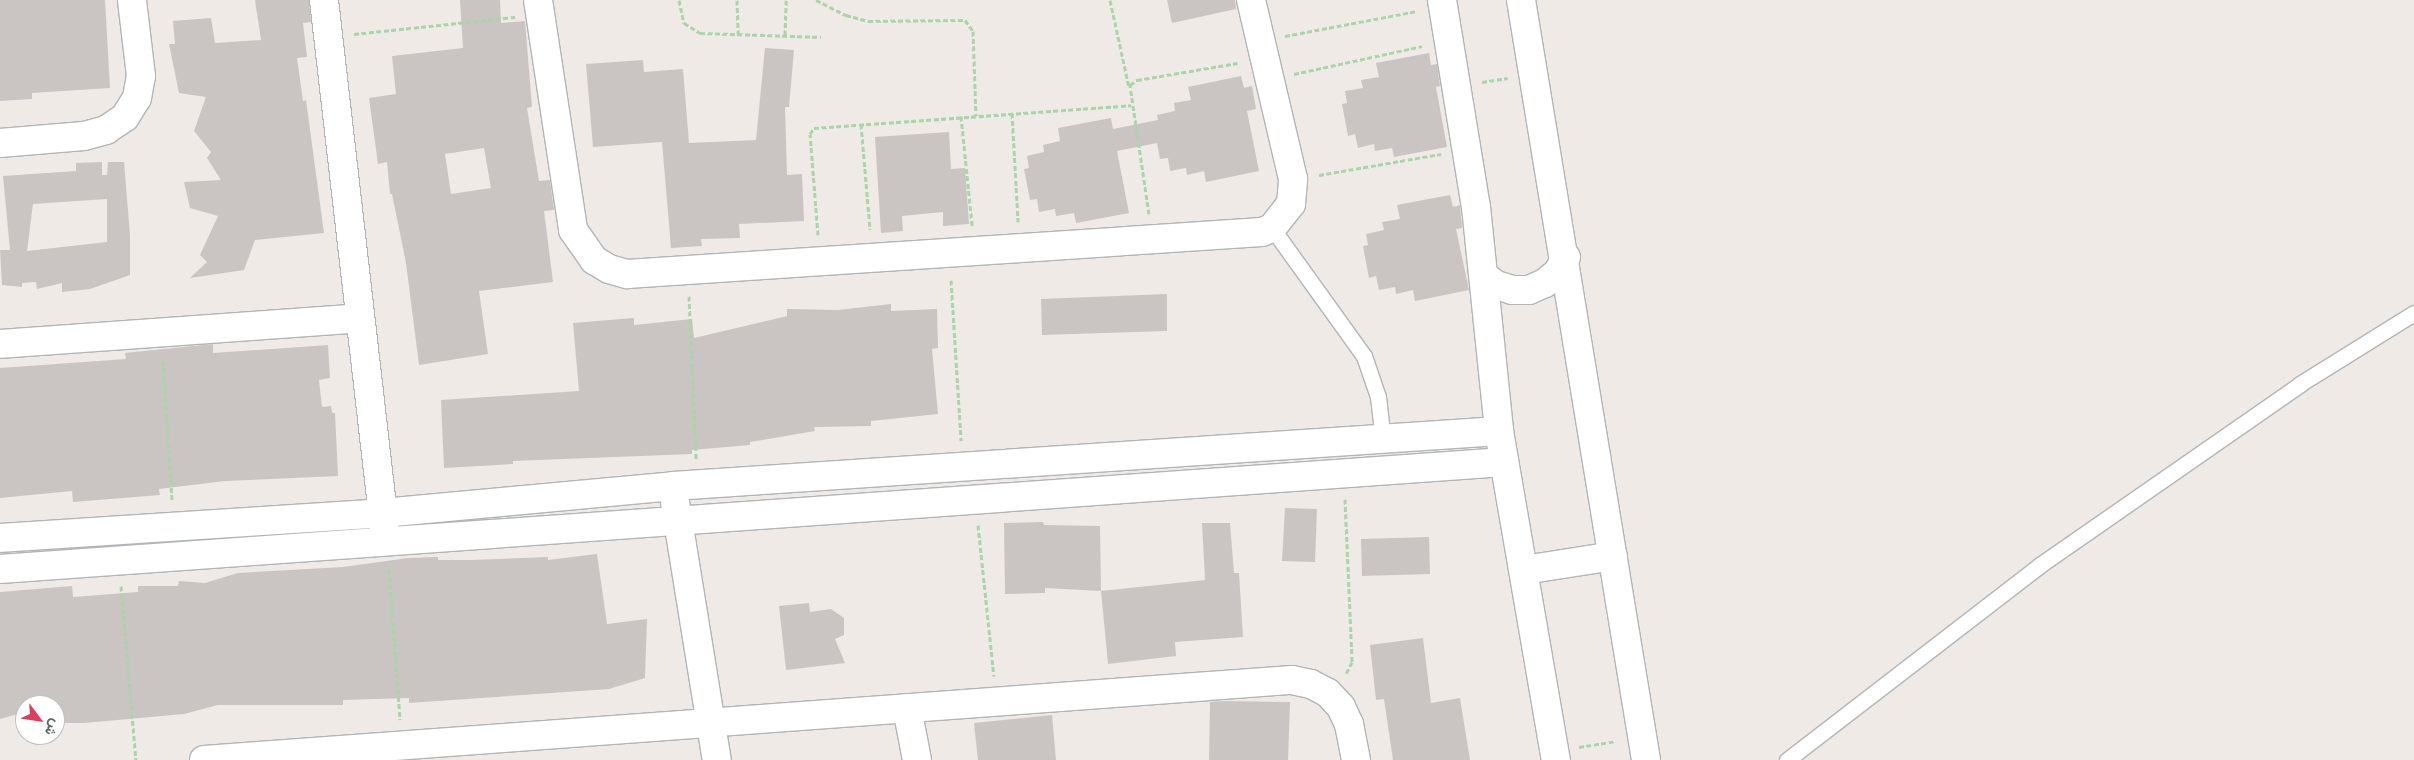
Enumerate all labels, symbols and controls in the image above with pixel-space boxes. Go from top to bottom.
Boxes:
north arrow [15,695,65,745]
text: ش [41,716,64,739]

